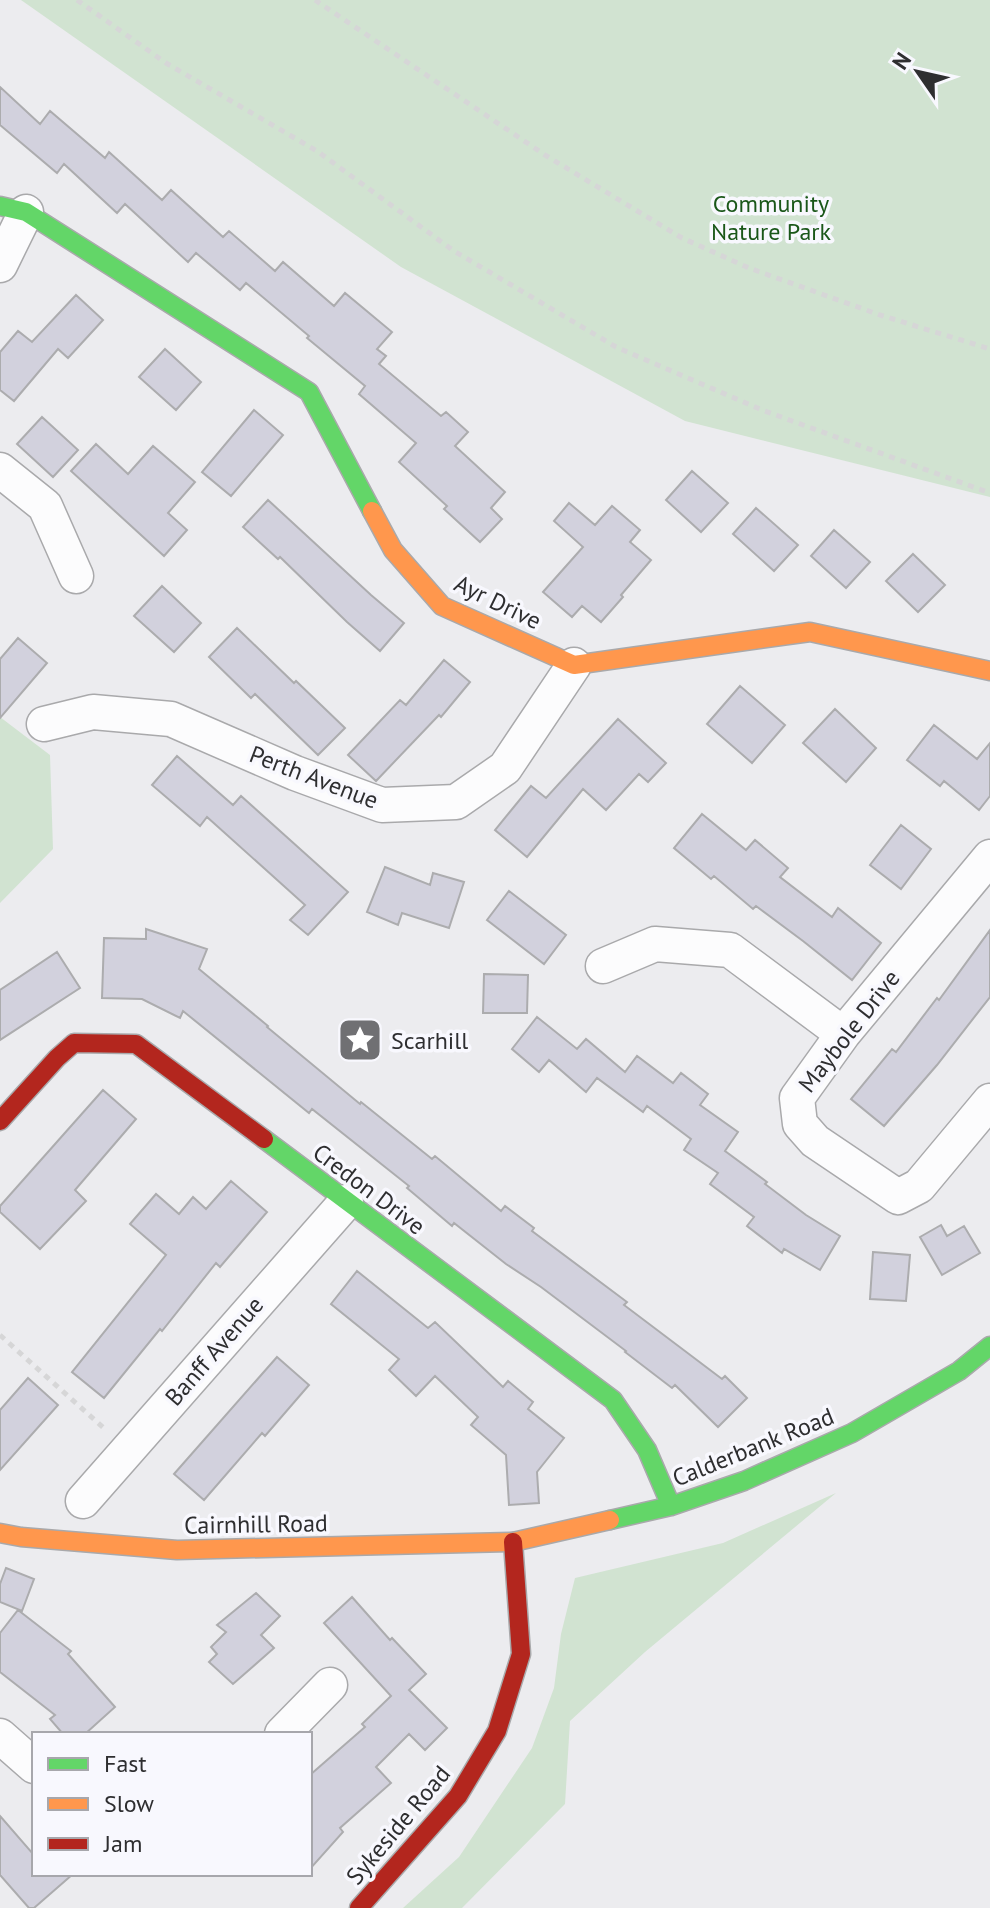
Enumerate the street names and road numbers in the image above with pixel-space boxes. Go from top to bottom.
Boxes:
street label: Ayr Drive [450,568,546,636]
street label: Perth Avenue [245,738,383,816]
street label: Maybole Drive [791,963,907,1099]
street label: Credon Drive [307,1137,431,1241]
street label: Banff Avenue [158,1290,270,1412]
street label: Calderbank Road [668,1401,838,1493]
street label: Cairnhill Road [184,1507,328,1541]
street label: Sykeside Road [339,1759,457,1891]

